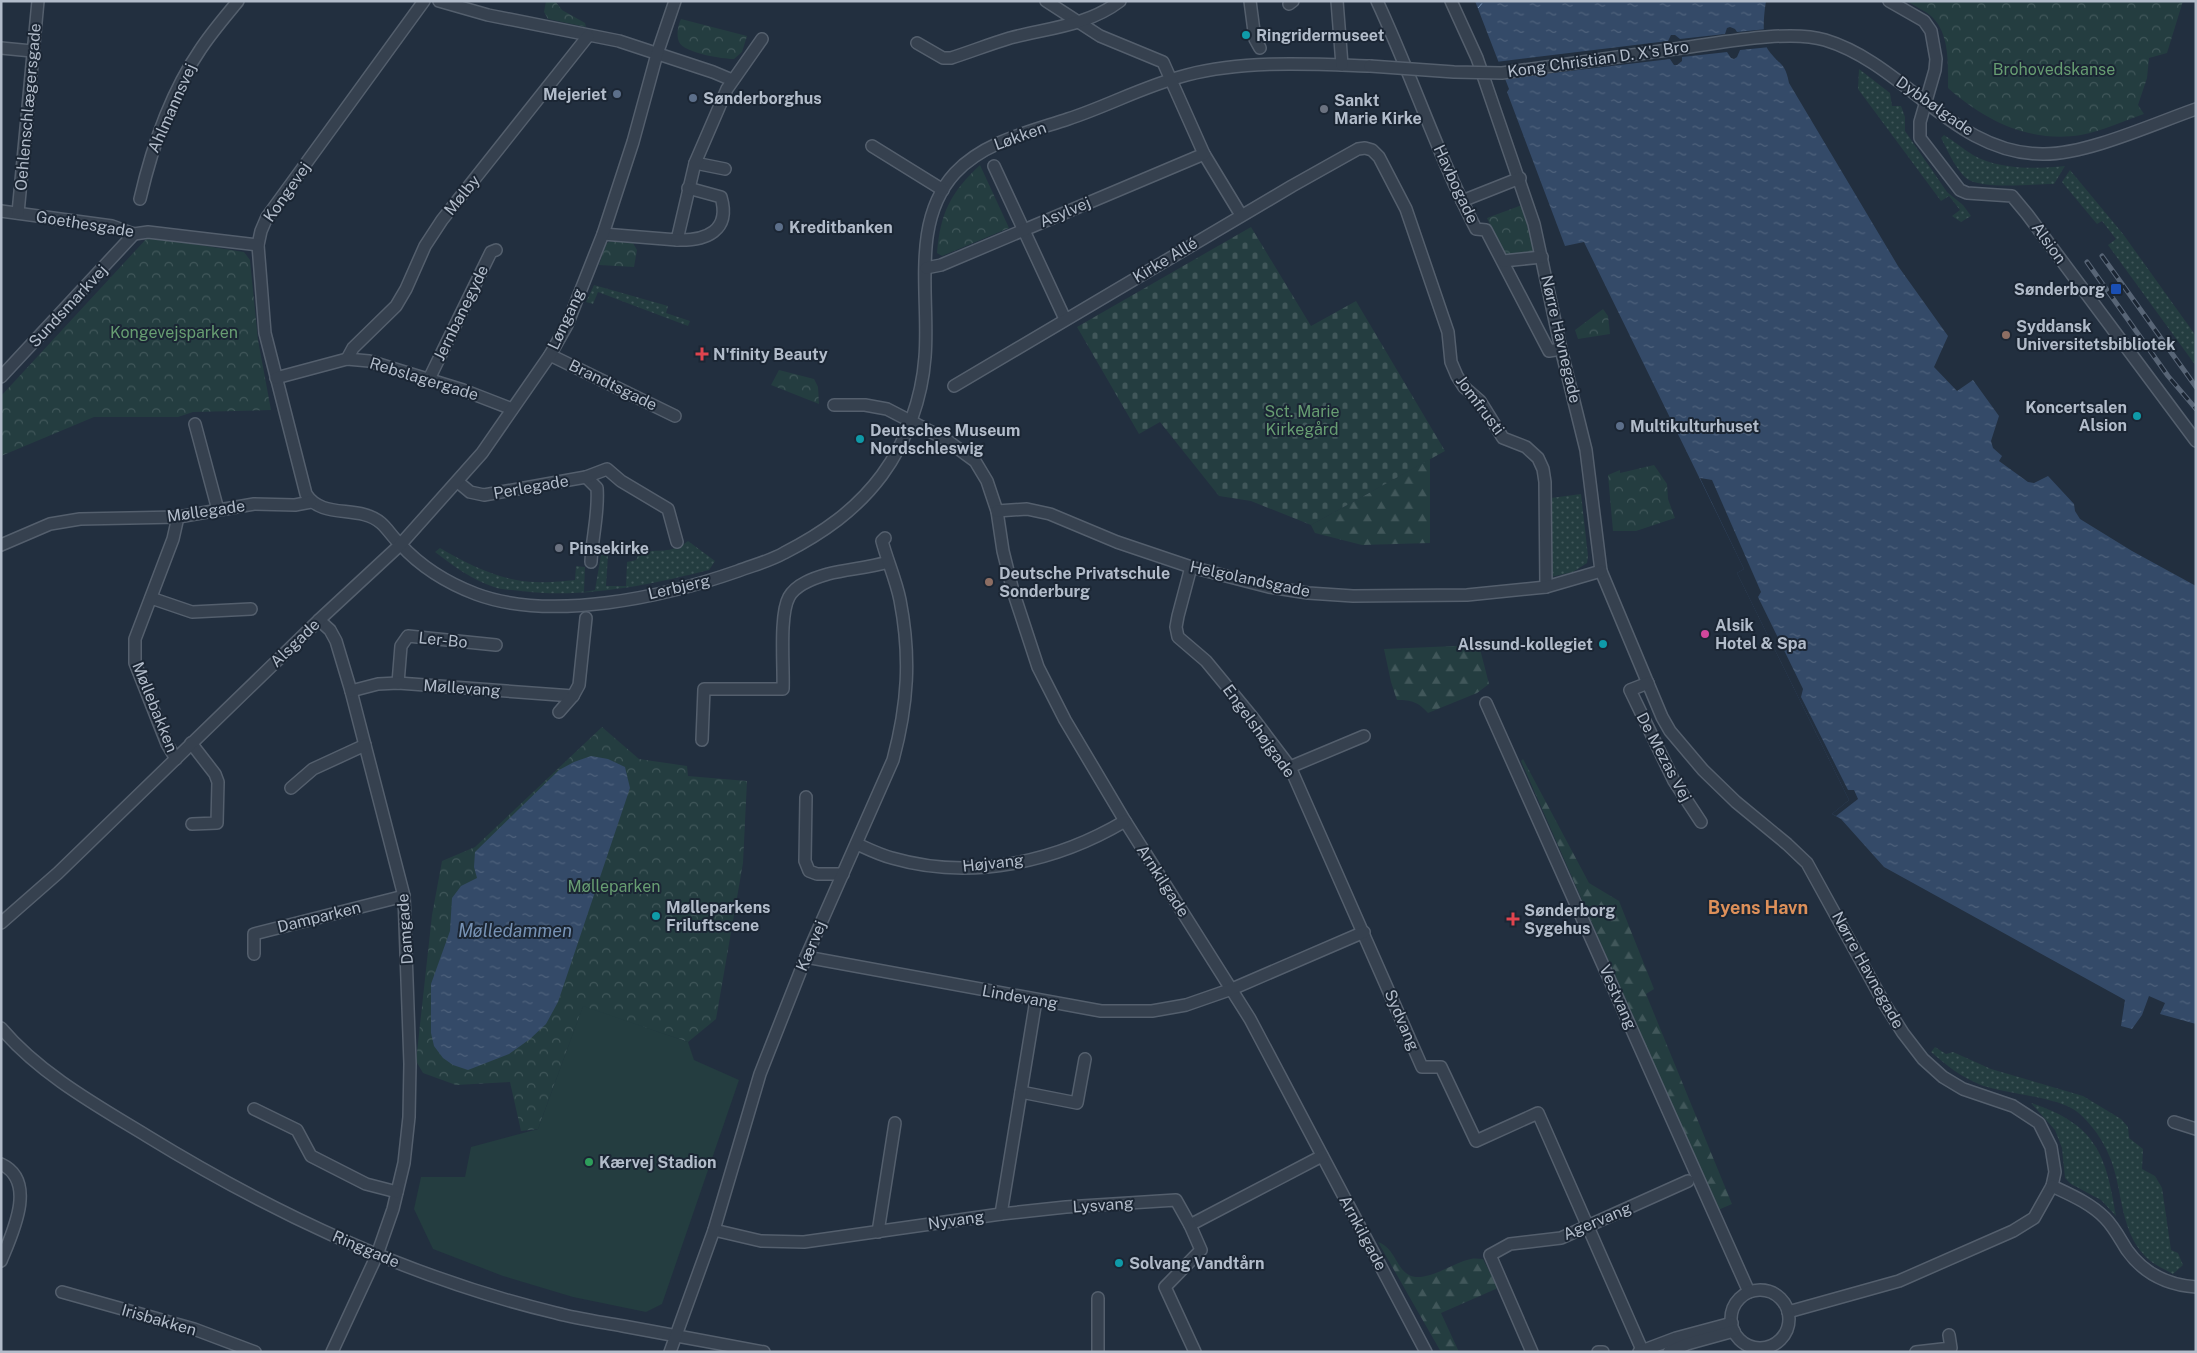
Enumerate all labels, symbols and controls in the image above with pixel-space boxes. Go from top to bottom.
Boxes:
street label: Oehlenschlægersgade [11,22,45,192]
place label: Ringridermuseet [1256,26,1385,45]
marker: Ringridermuseet [1240,29,1252,41]
street label: Kong Christian D. X's Bro [1506,37,1690,81]
street label: Ahlmannsvej [144,60,200,156]
park label: Brohovedskanse [1993,60,2115,79]
street label: Dybbølgade [1893,72,1977,140]
place label: Mejeriet [543,85,607,104]
marker: Mejeriet [611,88,623,100]
place label: Sønderborghus [703,89,822,108]
place label: Sankt Marie Kirke [1334,91,1422,128]
marker: Sønderborghus [687,92,699,104]
marker: Sankt Marie Kirke [1318,103,1330,115]
street label: Løkken [991,118,1049,154]
street label: Havbogade [1430,142,1482,226]
street label: Kongevej [260,158,314,226]
street label: Mølby [440,171,484,219]
street label: Asylvej [1037,193,1093,231]
street label: Goethesgade [35,207,135,241]
place label: Kreditbanken [789,218,893,237]
street label: Alsion [2028,219,2070,267]
marker: Kreditbanken [773,221,785,233]
street label: Kirke Allé [1129,233,1201,287]
street label: Sundsmarkvej [25,261,111,351]
street label: Jernbanegyde [430,262,492,364]
street label: Nørre Havnegade [1537,273,1585,405]
place label: Sønderborg [2014,280,2105,299]
marker: Sønderborg [2109,282,2123,296]
street label: Løngang [544,285,588,353]
place label: Syddansk Universitetsbibliotek [2016,317,2175,354]
park label: Kongevejsparken [110,323,238,342]
marker: Syddansk Universitetsbibliotek [2000,329,2012,341]
place label: N'finity Beauty [713,345,828,364]
marker: N'finity Beauty [695,347,709,361]
street label: Rebslagergade [367,353,481,405]
street label: Brandtsgade [566,355,660,415]
street label: Jomfrusti [1452,372,1508,438]
place label: Koncertsalen Alsion [2025,398,2127,435]
park label: Sct. Marie Kirkegård [1265,402,1339,439]
marker: Koncertsalen Alsion [2131,410,2143,422]
place label: Multikulturhuset [1630,417,1759,436]
marker: Multikulturhuset [1614,420,1626,432]
place label: Deutsches Museum Nordschleswig [870,421,1020,458]
marker: Deutsches Museum Nordschleswig [854,433,866,445]
street label: Perlegade [492,471,570,503]
street label: Møllegade [166,496,246,526]
place label: Pinsekirke [569,539,649,558]
marker: Pinsekirke [553,542,565,554]
street label: Helgolandsgade [1188,557,1312,601]
place label: Deutsche Privatschule Sonderburg [999,564,1170,601]
street label: Lerbjerg [646,571,712,603]
marker: Deutsche Privatschule Sonderburg [983,576,995,588]
street label: Alsgade [266,615,324,671]
place label: Alsik Hotel & Spa [1715,616,1806,653]
street label: Ler-Bo [417,628,469,652]
marker: Alsik Hotel & Spa [1699,628,1711,640]
place label: Alssund-kollegiet [1457,635,1593,654]
marker: Alssund-kollegiet [1597,638,1609,650]
street label: Møllebakken [128,659,182,755]
street label: Møllevang [423,676,501,700]
street label: Engelshøjgade [1219,681,1299,781]
street label: De Mezas Vej [1633,709,1695,805]
street label: Arnkilgade [1133,841,1193,921]
street label: Højvang [961,850,1025,876]
park label: Mølleparken [568,877,660,896]
street label: Damgade [393,893,417,965]
street label: Damparken [275,897,363,937]
district label: Byens Havn [1708,897,1808,918]
place label: Mølleparkens Friluftscene [666,898,771,935]
place label: Sønderborg Sygehus [1524,901,1615,938]
street label: Nørre Havnegade [1828,908,1908,1032]
marker: Mølleparkens Friluftscene [650,910,662,922]
marker: Sønderborg Sygehus [1506,912,1520,926]
street label: Kærvej [792,918,830,974]
water label: Mølledammen [458,920,572,941]
street label: Vestvang [1595,962,1641,1032]
street label: Lindevang [980,981,1060,1013]
street label: Sydvang [1381,987,1423,1054]
place label: Kærvej Stadion [599,1153,717,1172]
marker: Kærvej Stadion [583,1156,595,1168]
street label: Arnkilgade [1335,1192,1391,1274]
street label: Lysvang [1072,1193,1134,1217]
street label: Agervang [1560,1198,1634,1244]
street label: Nyvang [927,1207,985,1233]
street label: Ringgade [330,1226,402,1272]
place label: Solvang Vandtårn [1129,1254,1265,1273]
marker: Solvang Vandtårn [1113,1257,1125,1269]
street label: Irisbakken [119,1300,199,1340]

